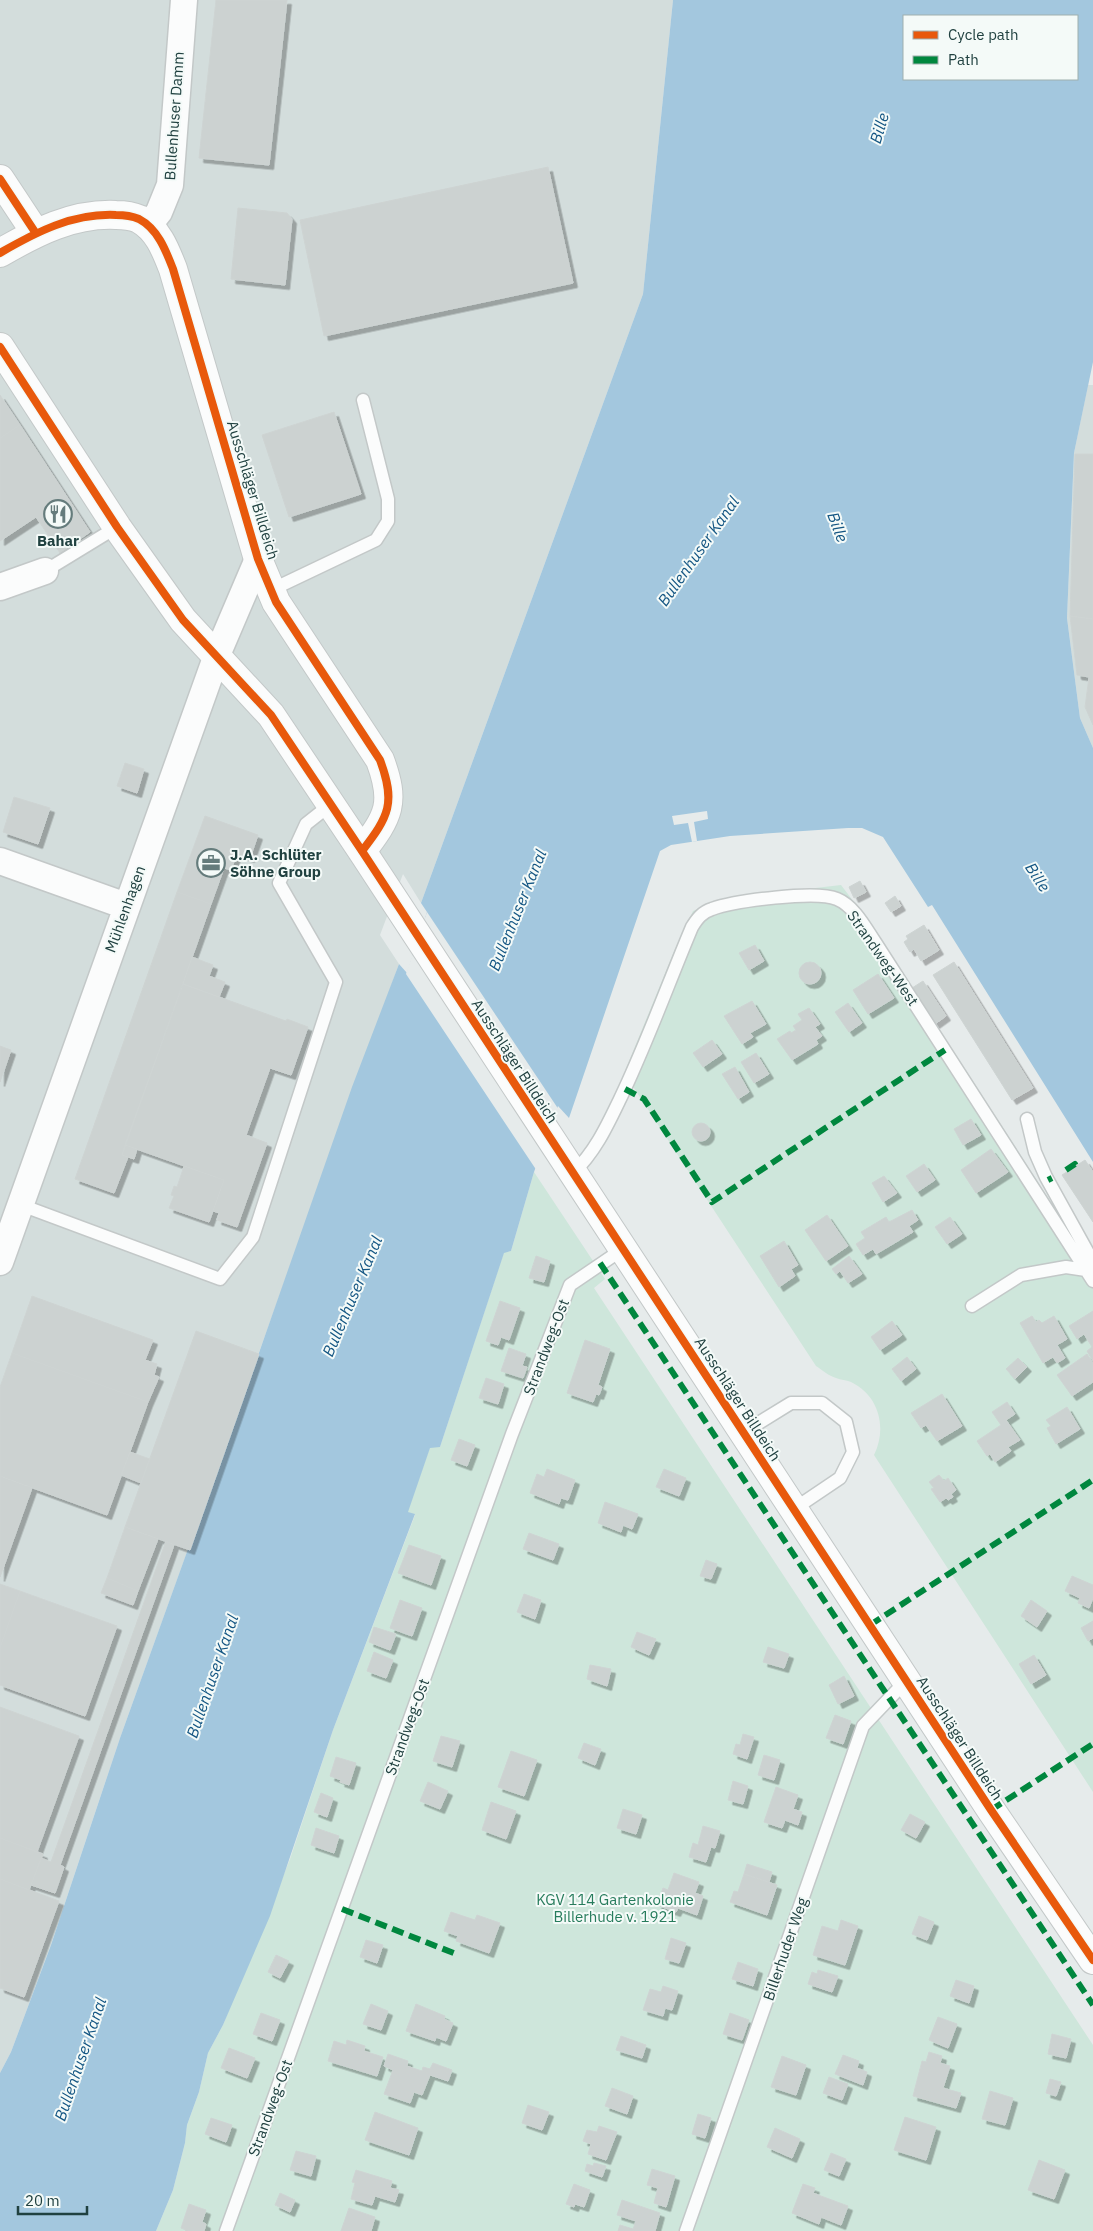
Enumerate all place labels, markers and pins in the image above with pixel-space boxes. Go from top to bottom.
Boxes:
restaurant icon: Bahar [43,499,73,529]
place label: Bahar [37,531,79,550]
place label: J.A. Schlüter Söhne Group [230,845,321,881]
office icon: J.A. Schlüter Söhne Group [196,848,226,878]

